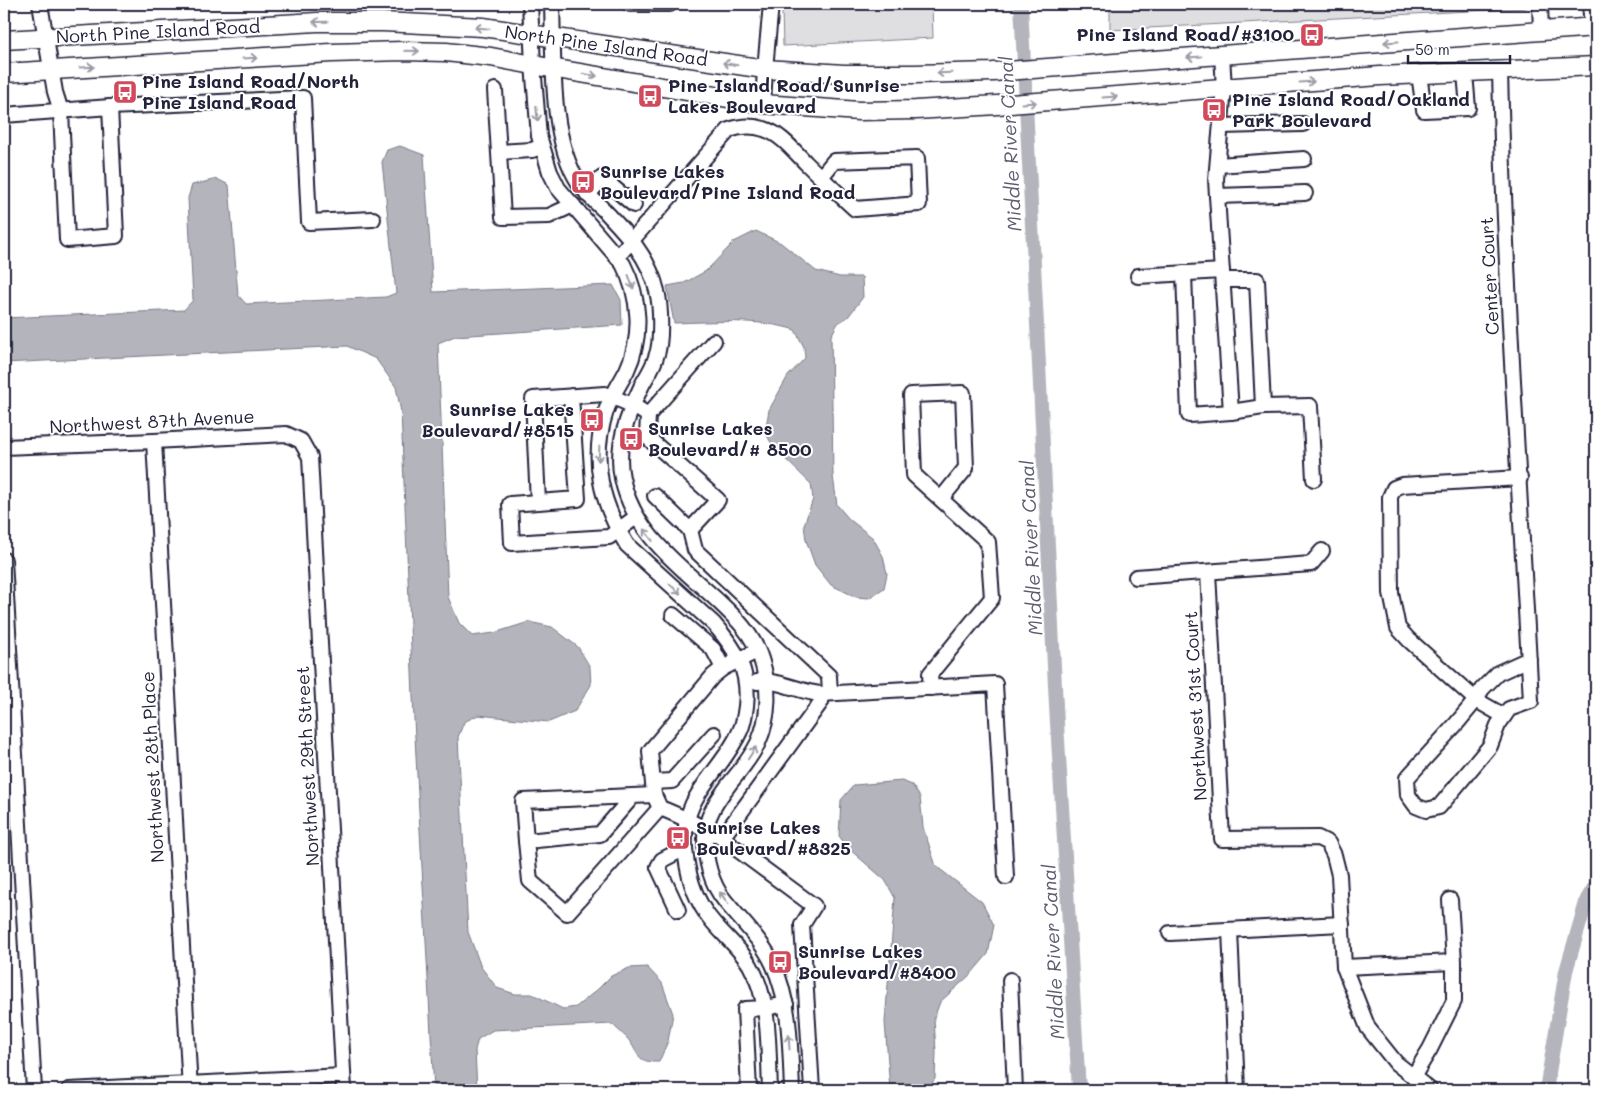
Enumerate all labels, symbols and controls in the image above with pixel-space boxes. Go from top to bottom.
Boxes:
street label: North Pine Island Road [55,14,261,48]
one-way arrow [312,18,328,27]
street label: North Pine Island Road [503,19,709,71]
place label: Pine Island Road/#3100 [1076,22,1294,46]
bus stop icon: Pine Island Road/#3100 [1299,22,1325,48]
one-way arrow [475,23,491,33]
scale bar [1408,32,1510,64]
one-way arrow [1383,38,1399,47]
text: 50 m [1415,39,1450,59]
one-way arrow [404,47,420,56]
one-way arrow [1186,52,1202,62]
one-way arrow [241,54,257,63]
water label: Middle River Canal [992,55,1027,232]
one-way arrow [722,59,738,69]
one-way arrow [79,63,95,72]
place label: Pine Island Road/North Pine Island Road [142,69,359,114]
one-way arrow [936,69,952,78]
one-way arrow [582,70,598,80]
place label: Pine Island Road/Sunrise Lakes Boulevard [668,73,900,118]
one-way arrow [1298,77,1314,86]
bus stop icon: Pine Island Road/North Pine Island Road [112,79,138,105]
bus stop icon: Pine Island Road/Sunrise Lakes Boulevard [637,83,663,109]
place label: Pine Island Road/Oakland Park Boulevard [1232,87,1470,132]
one-way arrow [1102,92,1118,102]
bus stop icon: Pine Island Road/Oakland Park Boulevard [1201,97,1227,123]
one-way arrow [1021,98,1037,108]
one-way arrow [532,105,542,121]
place label: Sunrise Lakes Boulevard/Pine Island Road [600,159,855,204]
bus stop icon: Sunrise Lakes Boulevard/Pine Island Road [570,169,596,195]
street label: Center Court [1474,216,1504,336]
one-way arrow [627,274,636,289]
place label: Sunrise Lakes Boulevard/#8515 [422,397,574,442]
street label: Northwest 87th Avenue [49,404,255,438]
bus stop icon: Sunrise Lakes Boulevard/#8515 [579,407,605,433]
place label: Sunrise Lakes Boulevard/# 8500 [648,416,812,461]
bus stop icon: Sunrise Lakes Boulevard/# 8500 [618,426,644,452]
one-way arrow [594,445,603,461]
water label: Middle River Canal [1013,459,1048,636]
one-way arrow [643,529,654,542]
one-way arrow [669,583,682,595]
street label: Northwest 31st Court [1178,611,1212,802]
street label: Northwest 29th Street [290,665,324,867]
street label: Northwest 28th Place [135,671,169,863]
one-way arrow [747,747,757,761]
place label: Sunrise Lakes Boulevard/#8325 [696,815,851,860]
bus stop icon: Sunrise Lakes Boulevard/#8325 [665,825,691,851]
water label: Middle River Canal [1035,863,1070,1040]
one-way arrow [718,892,729,905]
place label: Sunrise Lakes Boulevard/#8400 [798,939,956,984]
bus stop icon: Sunrise Lakes Boulevard/#8400 [767,949,793,975]
one-way arrow [785,1034,794,1050]

